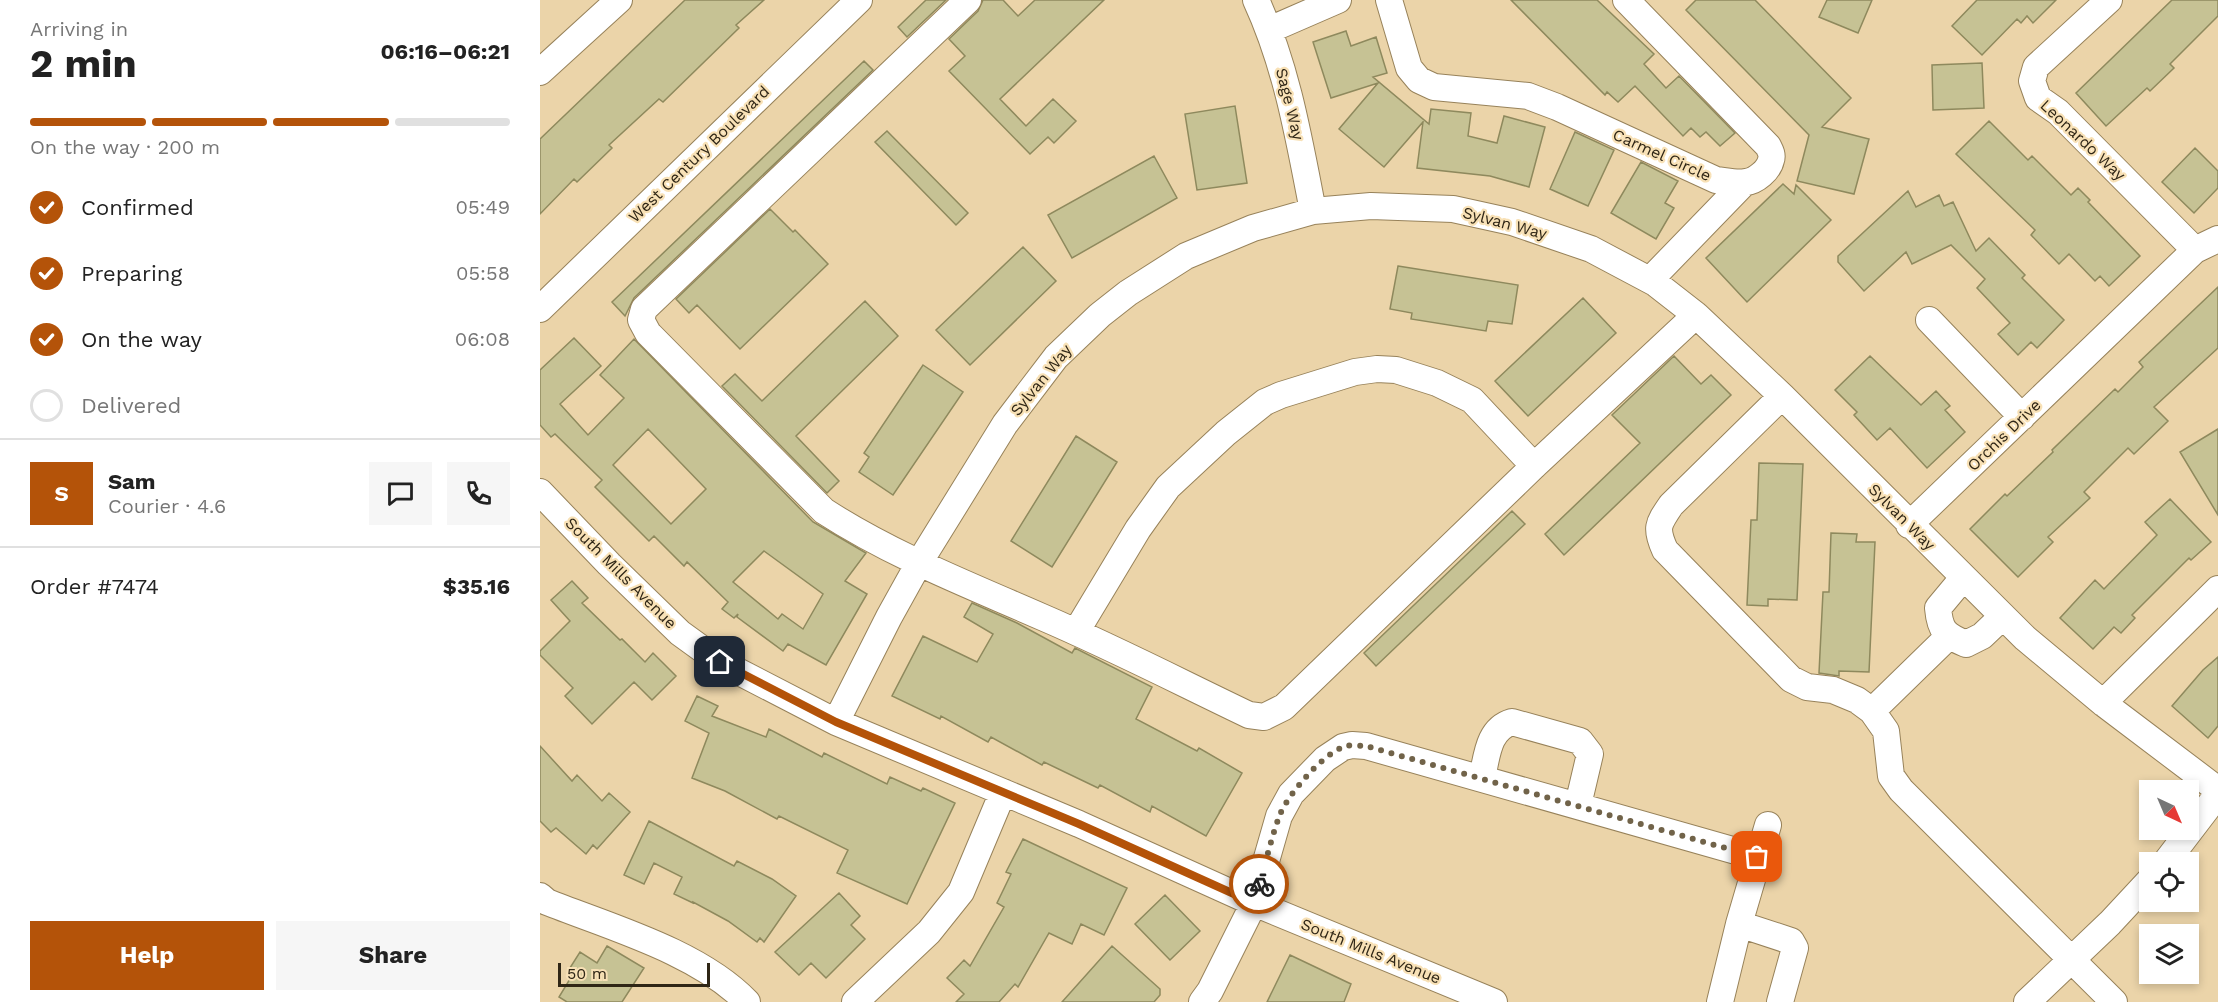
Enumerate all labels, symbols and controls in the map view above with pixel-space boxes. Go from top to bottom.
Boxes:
text: Arriving in [30,17,128,41]
text: 06:16–06:21 [380,39,510,64]
text: 2 min [30,41,137,86]
street label: Sage Way [1272,66,1308,143]
street label: West Century Boulevard [625,82,773,226]
street label: Leonardo Way [2036,96,2130,185]
street label: Carmel Circle [1610,125,1714,185]
text: On the way · 200 m [30,135,220,159]
icon: check [30,191,63,224]
text: Confirmed [81,195,194,220]
text: 05:49 [455,195,510,219]
street label: Sylvan Way [1461,203,1550,244]
icon: check [30,257,63,290]
text: Preparing [81,261,182,286]
text: 05:58 [456,261,510,285]
icon: check [30,323,63,356]
text: On the way [81,327,202,352]
text: 06:08 [455,327,510,351]
street label: Sylvan Way [1006,340,1076,420]
text: Delivered [81,393,181,418]
street label: Orchis Drive [1963,395,2045,475]
button: chat [369,462,432,525]
button: phone [447,462,510,525]
text: Sam [108,469,156,494]
street label: Sylvan Way [1865,480,1940,555]
text: S [54,481,69,506]
text: Courier · 4.6 [108,494,226,518]
street label: South Mills Avenue [561,513,681,633]
text: Order #7474 [30,574,159,599]
text: $35.16 [443,574,510,599]
pin [694,636,745,687]
icon: home [703,645,736,678]
north arrow [2139,780,2199,840]
map controls [2139,780,2199,984]
pin [1731,831,1782,882]
icon: bag [1740,840,1773,873]
button: locate [2139,852,2199,912]
courier [1229,854,1289,914]
icon: bike [1243,868,1276,901]
street label: South Mills Avenue [1298,914,1444,988]
button: Help [30,921,264,990]
button: Share [276,921,510,990]
button: layers [2139,924,2199,984]
scale bar [558,960,710,988]
text: 50 m [567,964,607,983]

